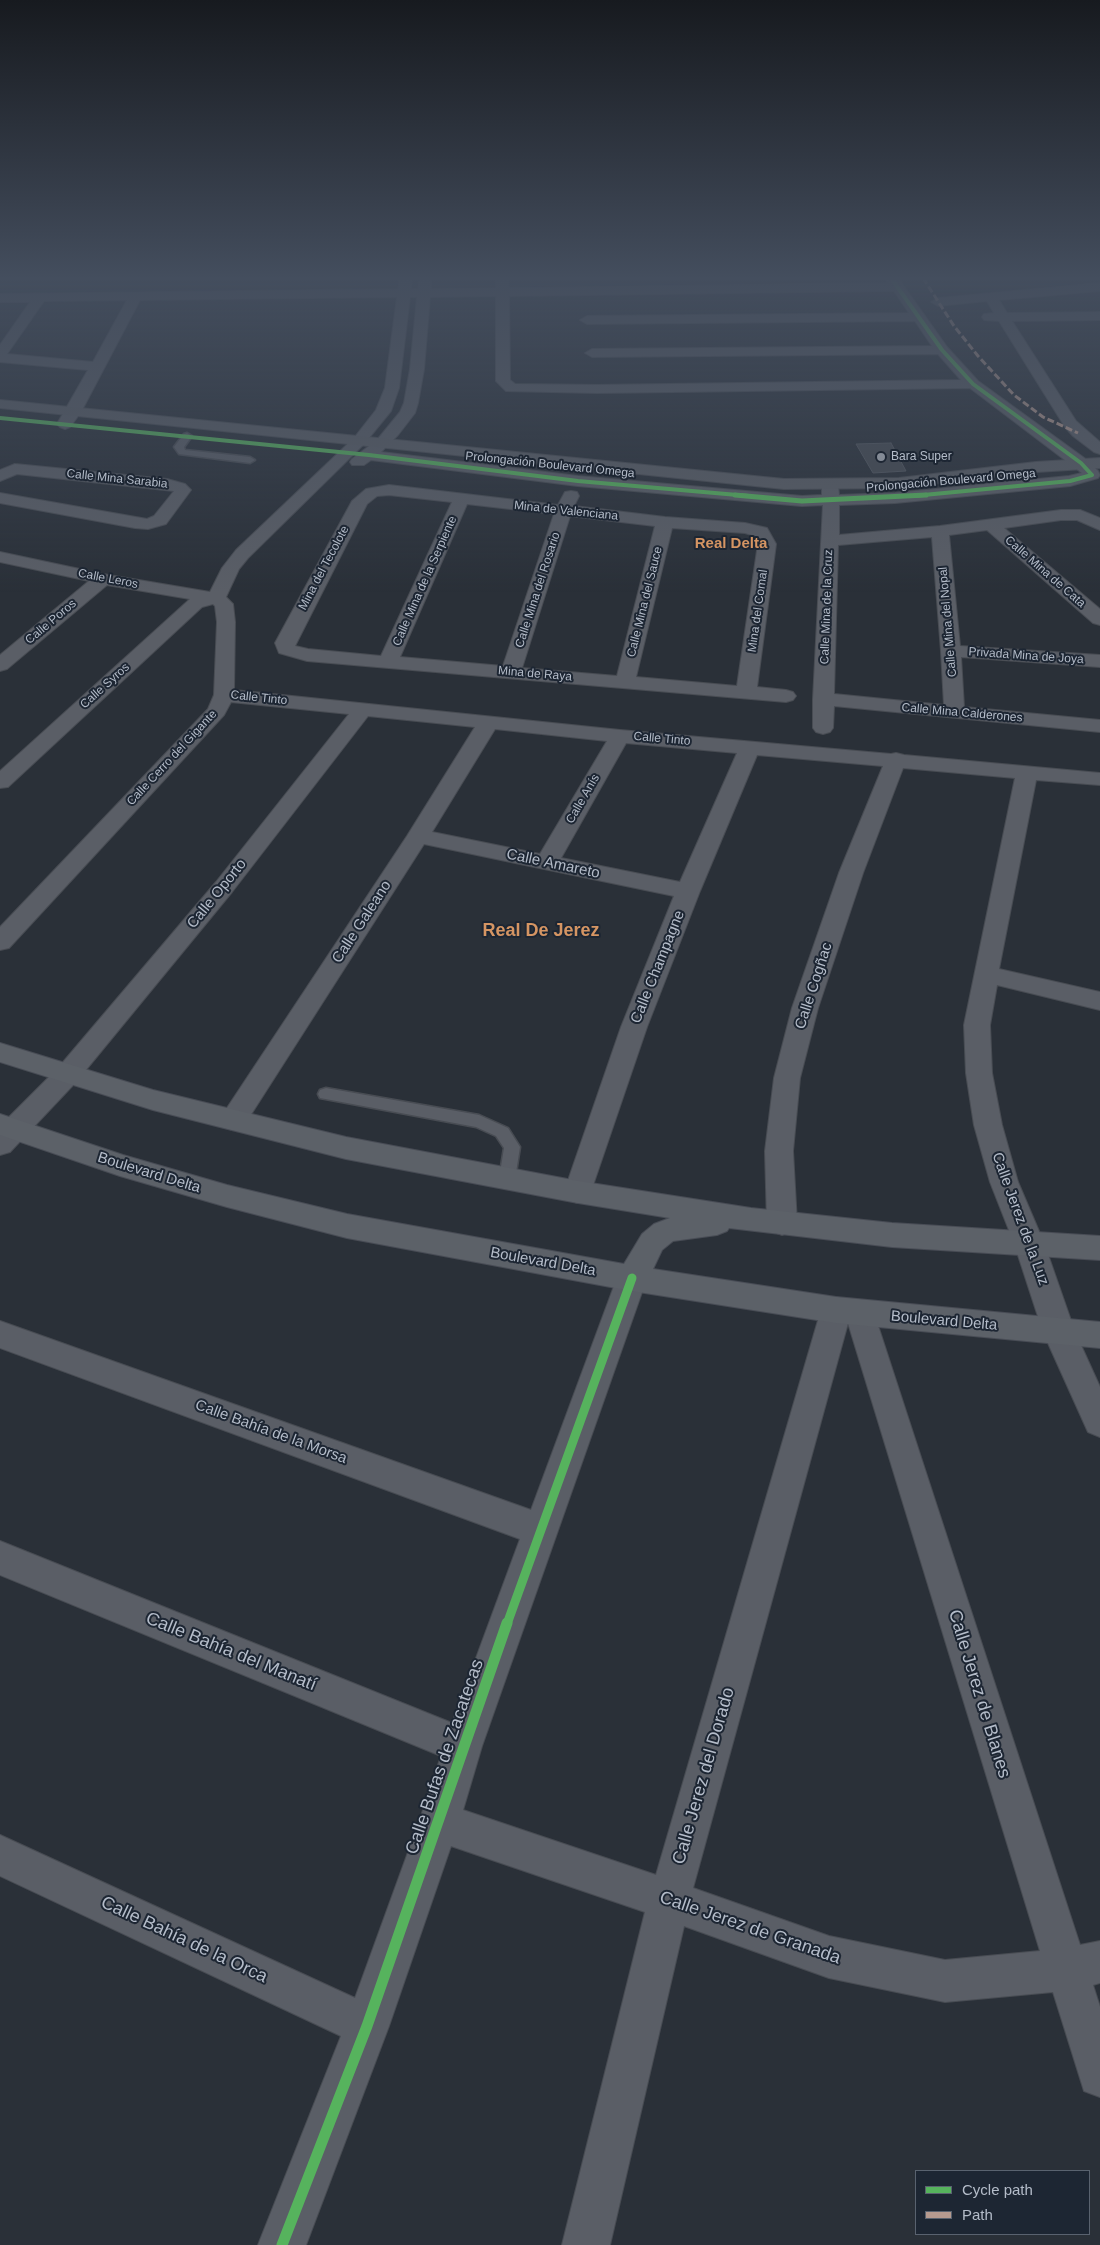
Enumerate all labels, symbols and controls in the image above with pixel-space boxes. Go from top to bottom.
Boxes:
street label: Prolongación Boulevard Omega [465,449,635,481]
place label: Bara Super [891,450,952,464]
marker: Bara Super [875,451,887,463]
street label: Prolongación Boulevard Omega [866,466,1036,496]
street label: Calle Mina Sarabia [66,467,168,491]
street label: Mina de Valenciana [513,498,619,524]
street label: Calle Mina de la Serpiente [390,514,460,648]
street label: Mina del Tecolote [296,523,352,613]
street label: Calle Mina del Rosario [513,530,563,650]
street label: Calle Mina de Cata [1002,533,1088,611]
district label: Real Delta [695,535,767,553]
street label: Calle Mina del Sauce [624,545,666,659]
street label: Calle Mina de la Cruz [818,549,836,665]
street label: Calle Leros [77,566,139,592]
street label: Calle Mina del Nopal [936,566,960,678]
street label: Mina del Comal [745,569,771,653]
street label: Calle Poros [23,597,79,647]
street label: Privada Mina de Joya [968,645,1084,667]
street label: Calle Syros [77,660,133,712]
street label: Mina de Raya [497,664,573,684]
street label: Calle Tinto [230,688,288,708]
street label: Calle Mina Calderones [901,701,1023,725]
street label: Calle Cerro del Gigante [124,707,220,809]
street label: Calle Tinto [633,729,691,749]
street label: Calle Anís [563,772,603,826]
street label: Calle Amareto [505,845,601,883]
street label: Calle Oporto [184,856,250,932]
street label: Calle Galeano [329,877,395,967]
street label: Calle Champagne [627,908,689,1026]
district label: Real De Jerez [482,920,600,942]
street label: Calle Cogñac [792,940,836,1032]
street label: Boulevard Delta [95,1149,203,1197]
street label: Calle Jerez de la Luz [988,1150,1052,1288]
street label: Boulevard Delta [489,1244,597,1280]
street label: Boulevard Delta [890,1307,998,1335]
street label: Calle Bahía de la Morsa [193,1396,349,1468]
street label: Calle Jerez de Blanes [943,1607,1015,1781]
street label: Calle Bahía del Manatí [143,1608,319,1696]
street label: Calle Bufas de Zacatecas [401,1657,489,1857]
street label: Calle Jerez del Dorado [668,1685,740,1867]
street label: Calle Jerez de Granada [657,1887,843,1969]
street label: Calle Bahía de la Orca [97,1892,271,1988]
legend [915,2170,1090,2235]
text: Cycle path [962,2181,1033,2198]
text: Path [962,2206,993,2223]

